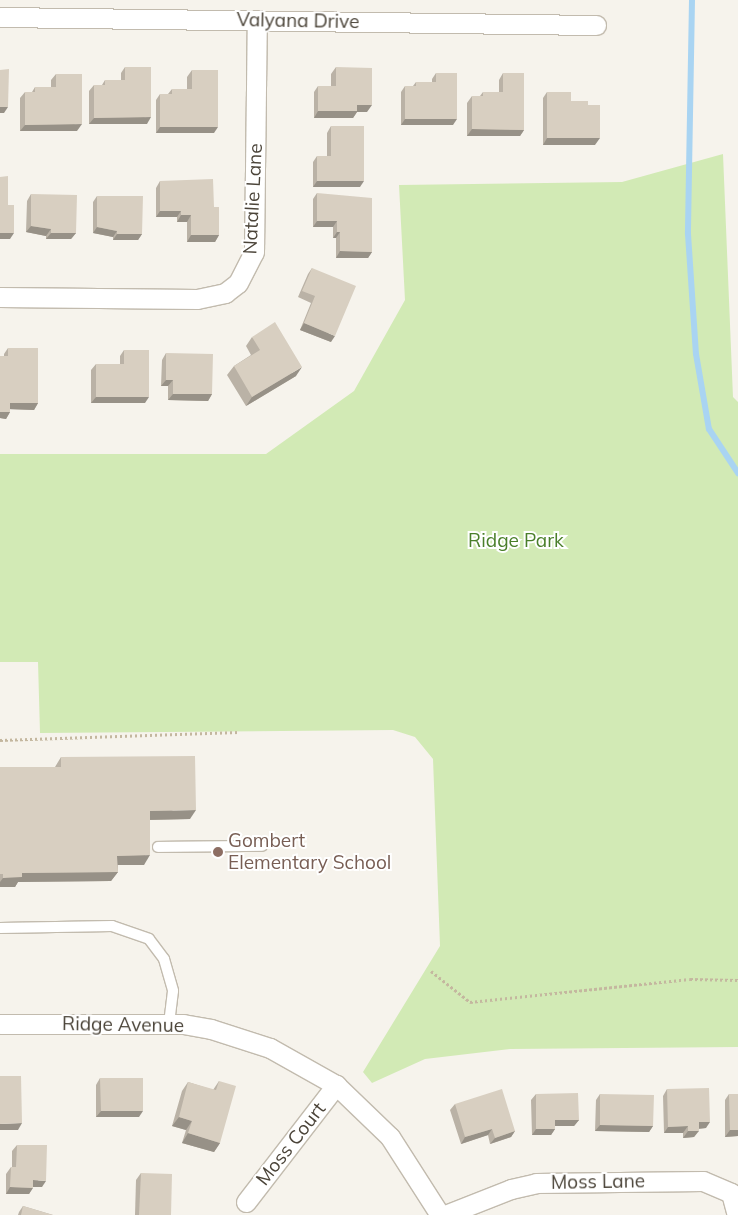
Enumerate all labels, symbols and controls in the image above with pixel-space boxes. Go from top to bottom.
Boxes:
street label: Valyana Drive [236,9,360,33]
street label: Natalie Lane [239,143,267,255]
park label: Ridge Park [468,530,564,552]
place label: Gombert Elementary School [228,830,391,874]
marker: Gombert Elementary School [212,846,224,858]
street label: Ridge Avenue [62,1013,184,1037]
street label: Moss Court [251,1098,331,1190]
street label: Moss Lane [551,1170,645,1194]

